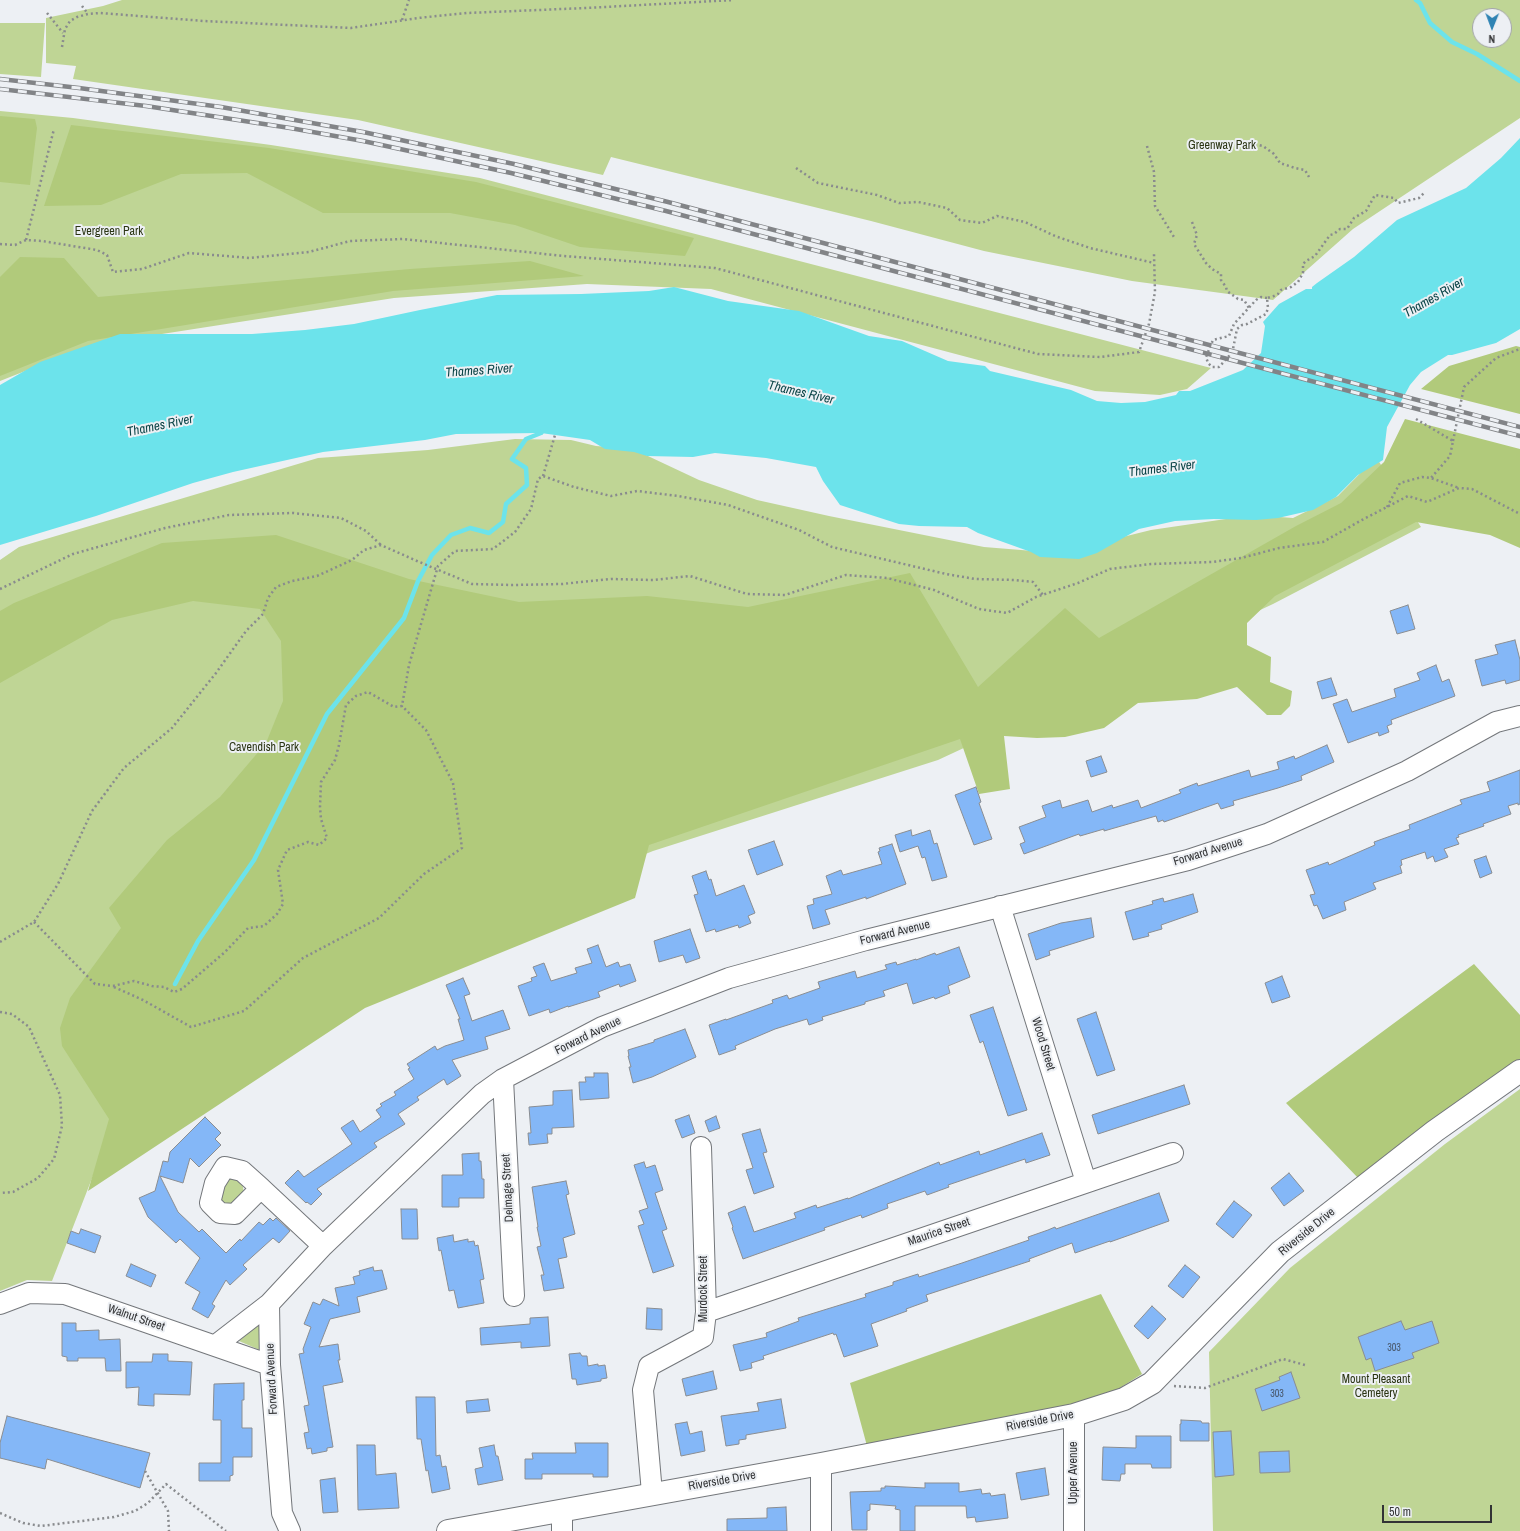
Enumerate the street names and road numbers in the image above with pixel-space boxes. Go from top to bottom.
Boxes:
street label: Forward Avenue [1172,835,1244,869]
street label: Forward Avenue [859,917,931,949]
street label: Forward Avenue [553,1014,623,1058]
street label: Wood Street [1028,1016,1058,1072]
street label: Delmage Street [499,1153,517,1223]
street label: Riverside Drive [1276,1205,1338,1259]
street label: Maurice Street [906,1215,972,1249]
street label: Murdock Street [697,1256,711,1322]
street label: Walnut Street [106,1302,166,1334]
street label: Forward Avenue [263,1343,281,1415]
street label: Riverside Drive [1005,1407,1075,1435]
street label: Upper Avenue [1067,1442,1081,1504]
street label: Riverside Drive [687,1468,757,1494]

